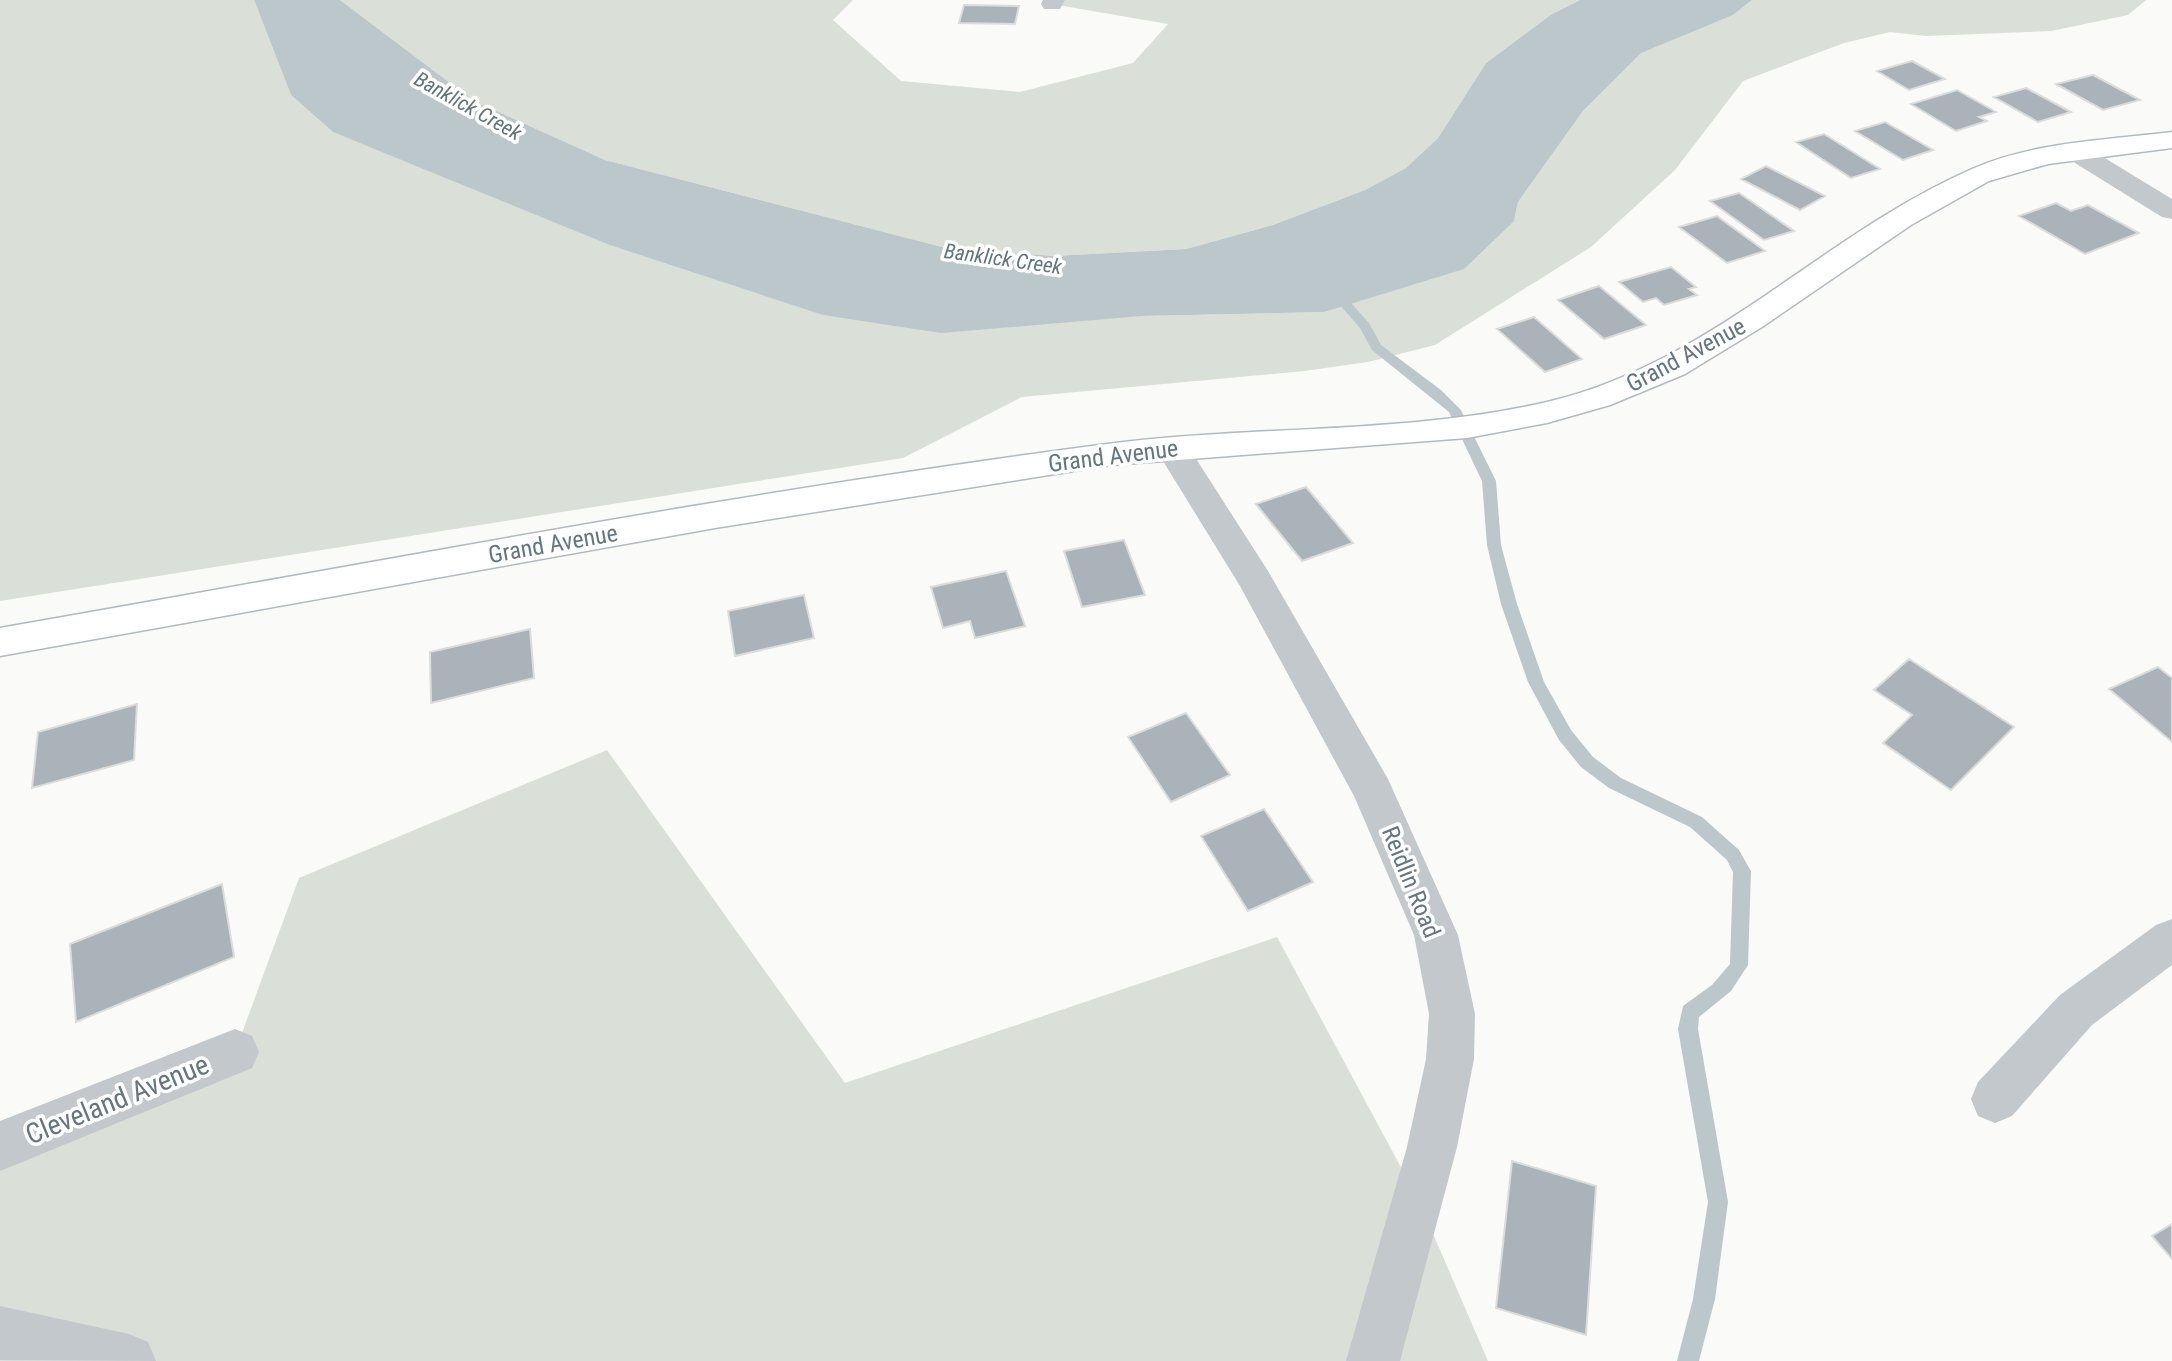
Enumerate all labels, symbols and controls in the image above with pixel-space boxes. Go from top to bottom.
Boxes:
water label: Banklick Creek [410,67,526,146]
water label: Banklick Creek [943,239,1064,279]
street label: Grand Avenue [1622,312,1750,398]
street label: Grand Avenue [1046,434,1180,478]
street label: Grand Avenue [486,519,620,569]
street label: Reidlin Road [1376,822,1446,942]
street label: Cleveland Avenue [21,1048,214,1151]

